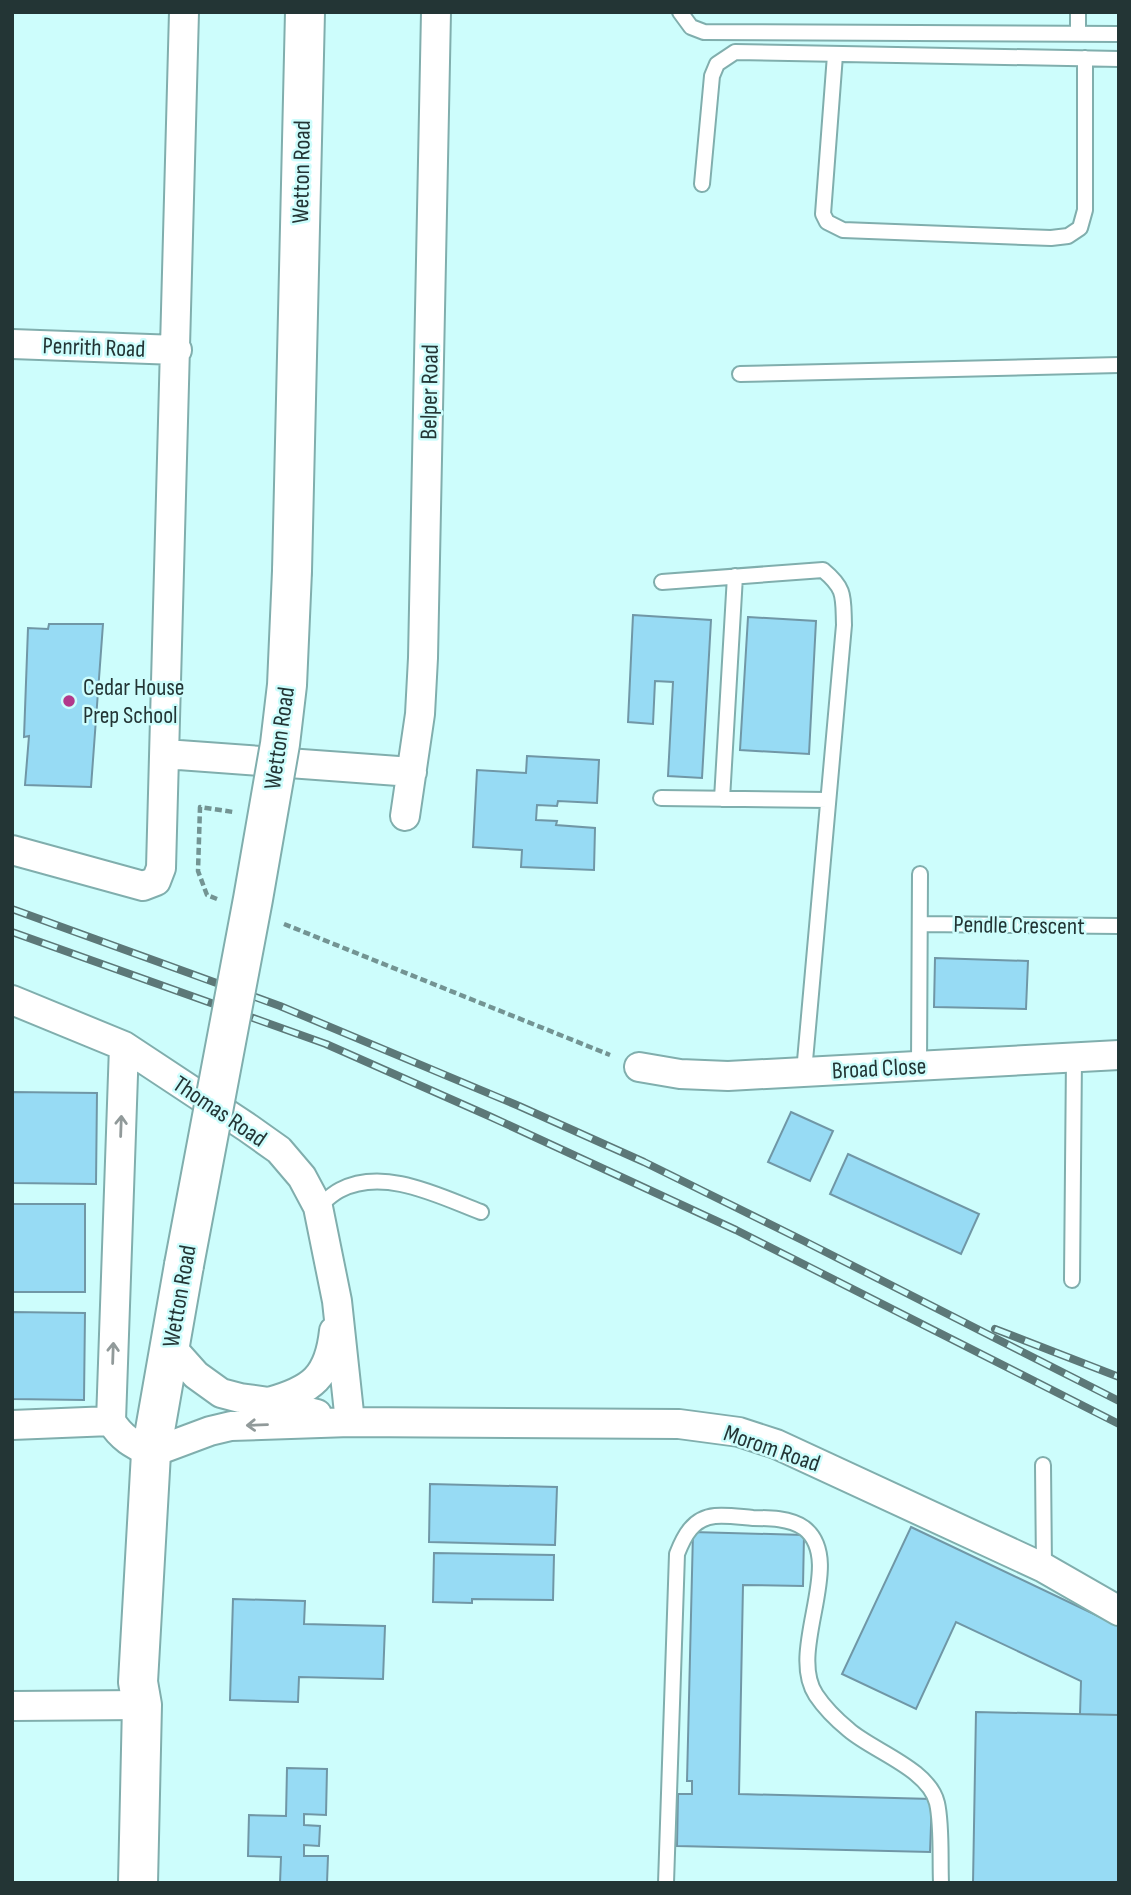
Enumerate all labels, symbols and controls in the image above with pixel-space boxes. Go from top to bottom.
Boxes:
street label: Wetton Road [286,120,317,224]
street label: Penrith Road [42,331,146,364]
street label: Belper Road [414,344,445,440]
place label: Cedar House Prep School [83,673,184,730]
street label: Wetton Road [258,685,301,791]
marker: Cedar House Prep School [61,693,77,709]
street label: Pendle Crescent [953,910,1085,941]
street label: Broad Close [831,1052,927,1085]
street label: Thomas Road [167,1070,272,1153]
one-way arrow [114,1115,127,1138]
street label: Wetton Road [156,1243,203,1349]
one-way arrow [106,1342,119,1365]
one-way arrow [246,1419,269,1432]
street label: Morom Road [720,1419,824,1478]

